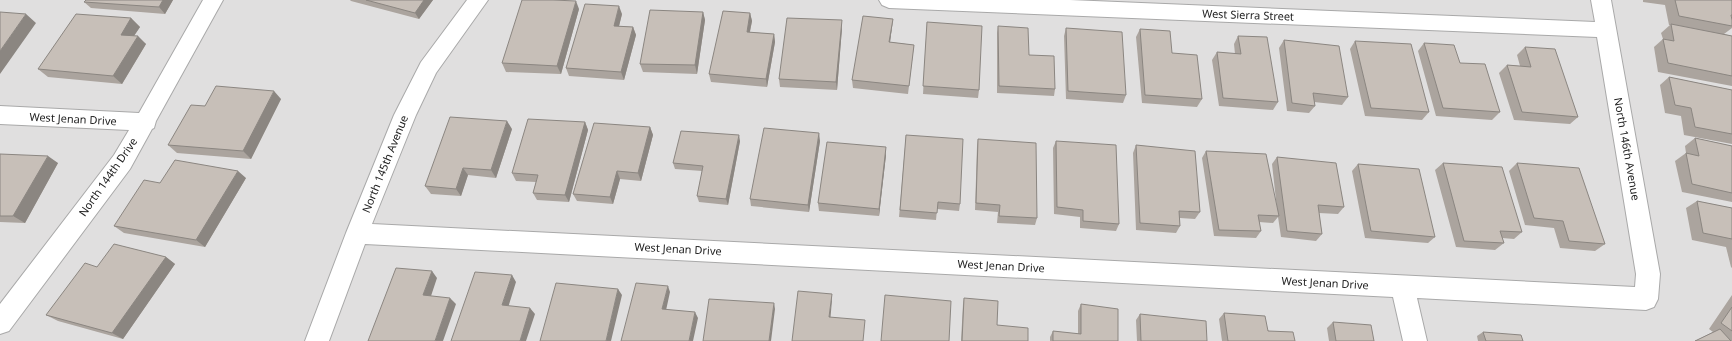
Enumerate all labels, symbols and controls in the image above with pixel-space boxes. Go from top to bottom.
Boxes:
street label: West Sierra Street [1202,5,1294,24]
street label: North 146th Avenue [1611,96,1644,202]
street label: West Jenan Drive [29,109,117,128]
street label: North 145th Avenue [358,113,411,215]
street label: North 144th Drive [75,134,140,219]
street label: West Jenan Drive [634,239,722,258]
street label: West Jenan Drive [957,256,1045,275]
street label: West Jenan Drive [1281,273,1369,292]

